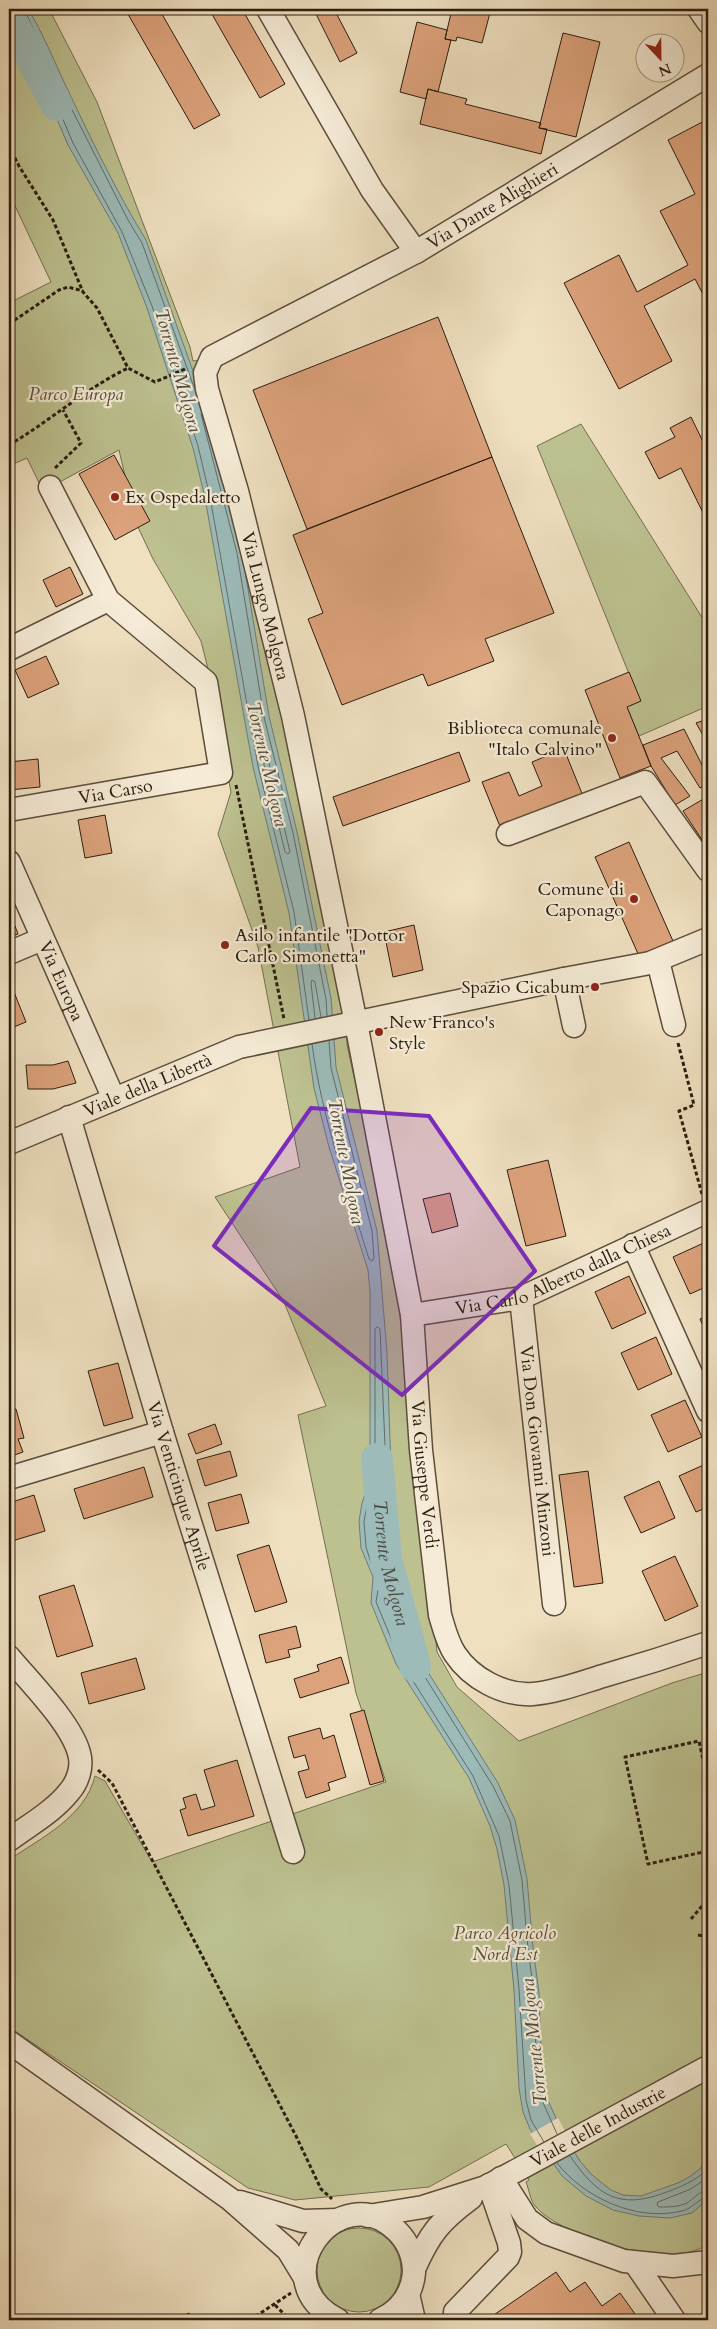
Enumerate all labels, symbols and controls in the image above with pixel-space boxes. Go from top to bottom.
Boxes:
north arrow [634,32,684,82]
text: N [655,59,674,81]
street label: Via Dante Alighieri [422,157,563,256]
water label: Torrente Molgora [148,305,208,436]
park label: Parco Europa [29,382,123,407]
place label: Ex Ospedaletto [125,485,241,510]
marker: Ex Ospedaletto [109,491,121,503]
street label: Via Lungo Molgora [235,529,296,683]
water label: Torrente Molgora [240,699,294,830]
place label: Biblioteca comunale "Italo Calvino" [447,716,602,762]
marker: Biblioteca comunale "Italo Calvino" [606,732,618,744]
street label: Via Carso [76,773,155,811]
place label: Comune di Caponago [538,877,624,923]
marker: Comune di Caponago [628,893,640,905]
place label: Asilo infantile "Dottor Carlo Simonetta" [235,923,405,969]
street label: Via Europa [32,937,90,1025]
marker: Asilo infantile "Dottor Carlo Simonetta" [219,939,231,951]
place label: Spazio Cicabum [461,975,586,1000]
marker: Spazio Cicabum [589,981,601,993]
place label: New Franco's Style [389,1010,495,1056]
marker: New Franco's Style [373,1026,385,1038]
street label: Viale della Libertà [80,1048,216,1124]
water label: Torrente Molgora [321,1096,371,1227]
street label: Via Carlo Alberto dalla Chiesa [454,1218,675,1321]
street label: Via Don Giovanni Minzoni [513,1344,561,1558]
street label: Via Venticinque Aprile [141,1398,217,1574]
street label: Via Giuseppe Verdi [405,1399,444,1550]
water label: Torrente Molgora [367,1499,416,1629]
park label: Parco Agricolo Nord Est [454,1921,556,1967]
water label: Torrente Molgora [514,1977,554,2107]
street label: Viale delle Industrie [526,2080,671,2174]

